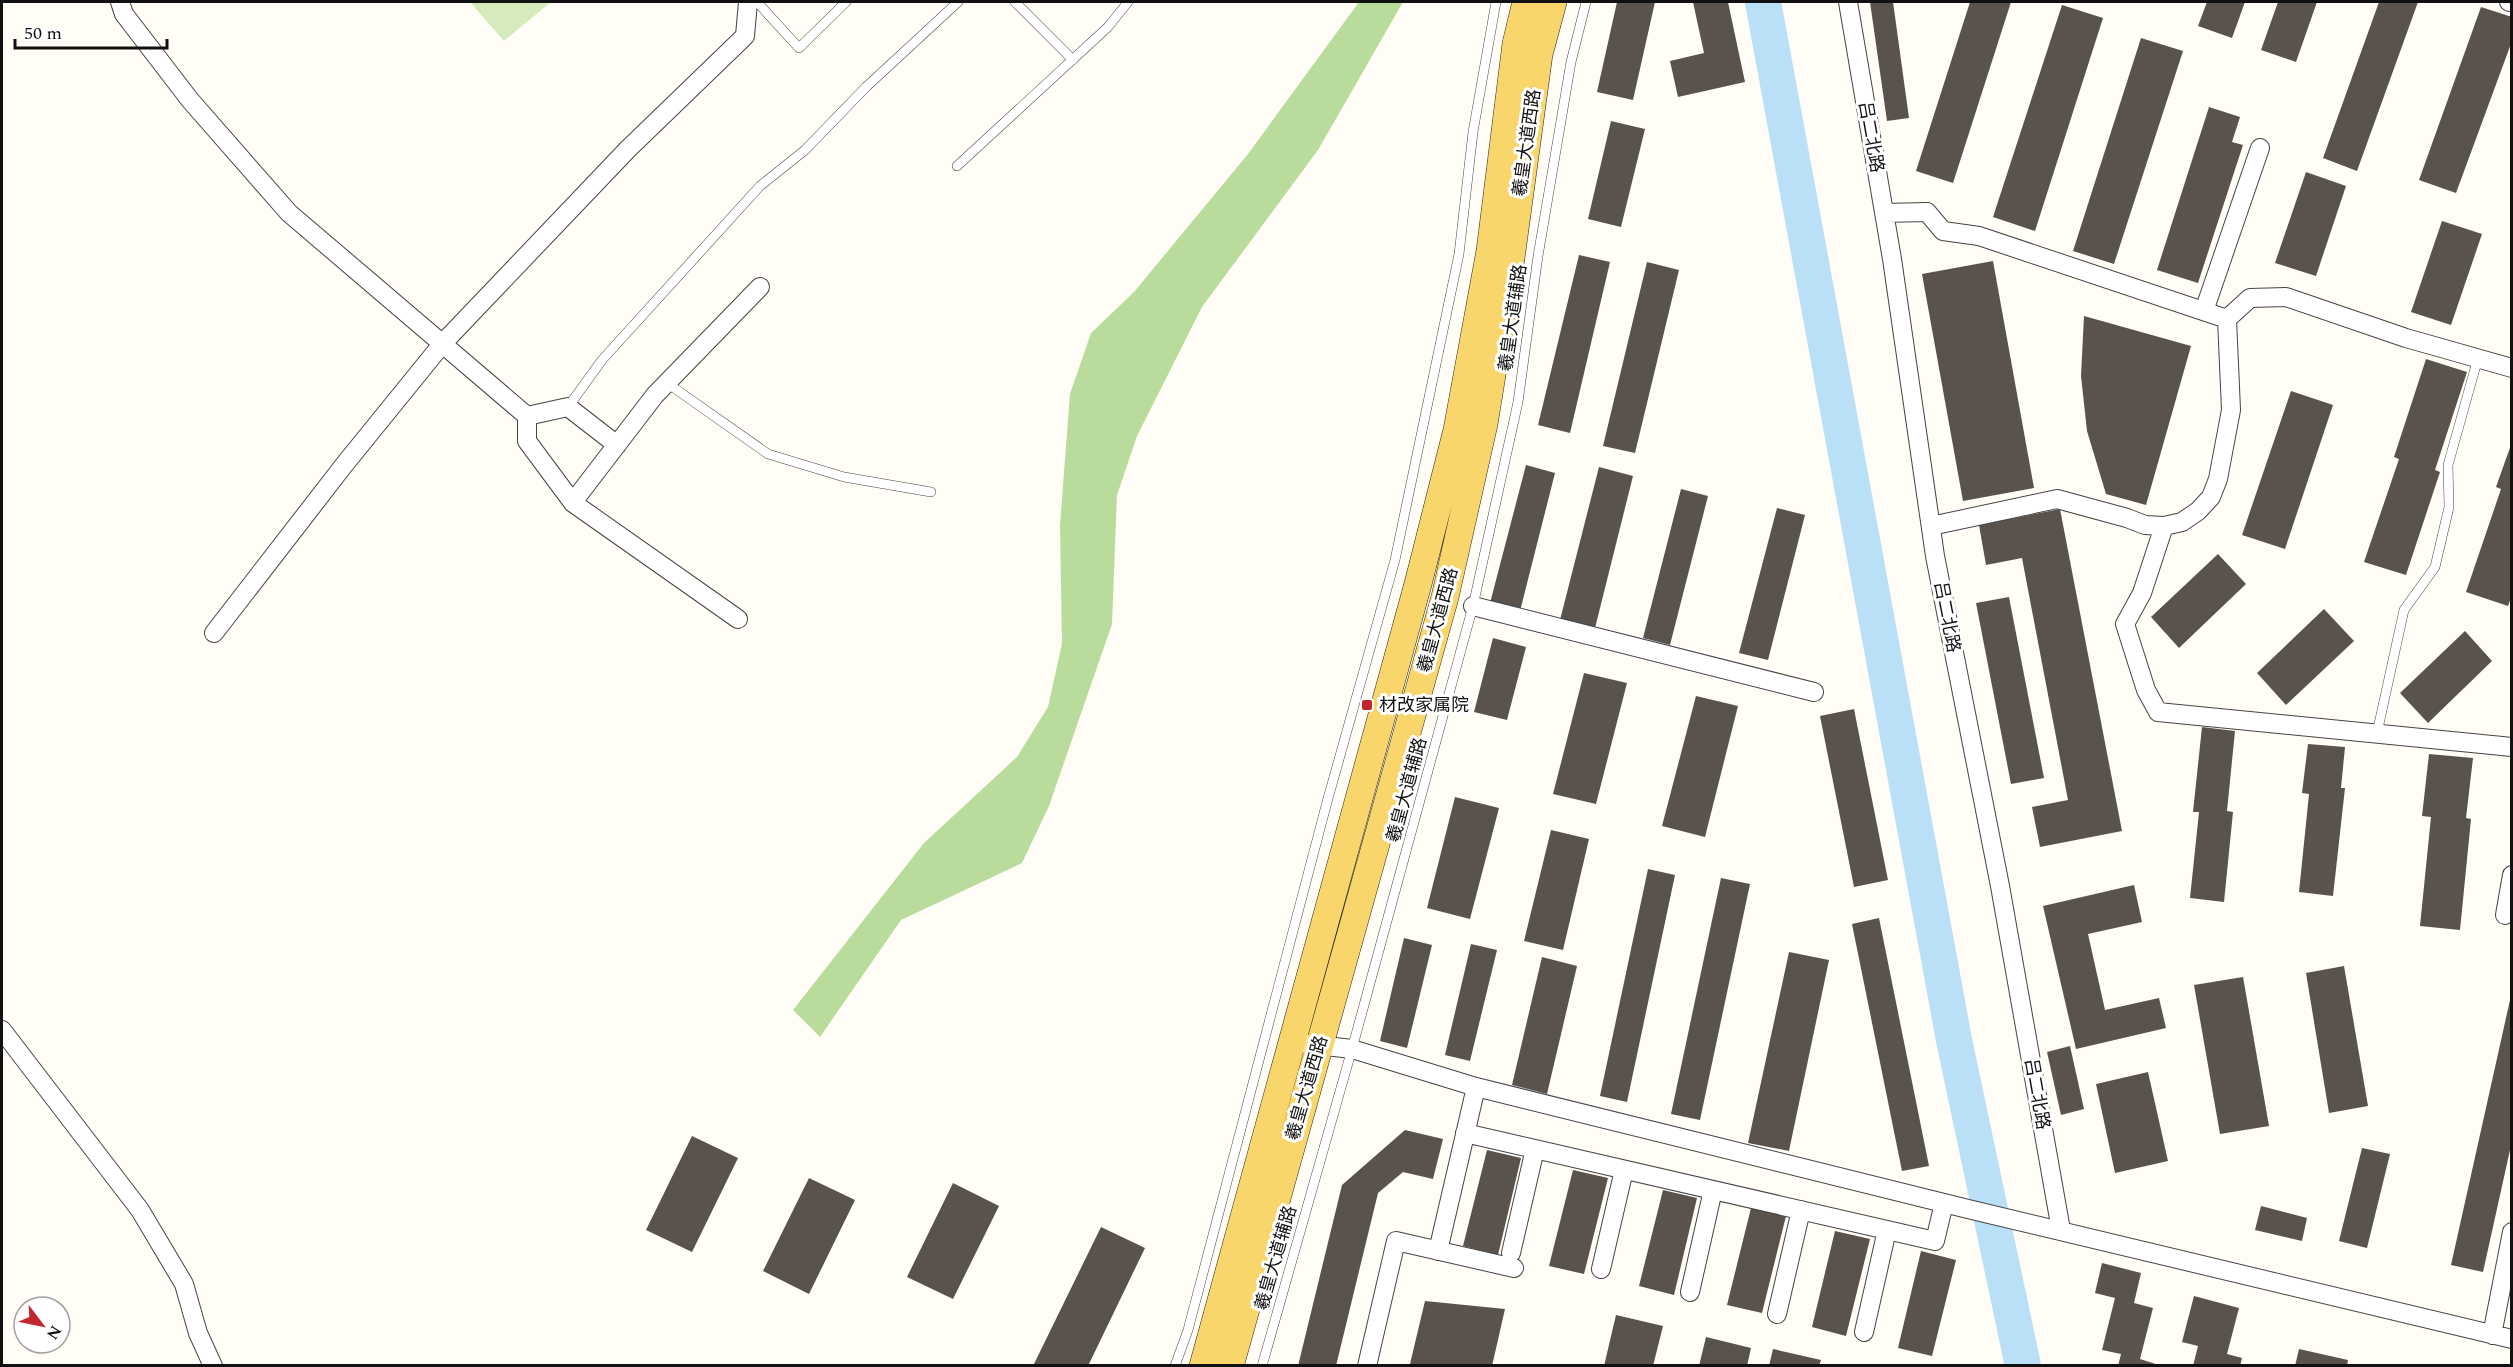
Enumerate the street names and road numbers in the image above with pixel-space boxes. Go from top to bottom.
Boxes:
street label: 羲皇大道西路 [1506,88,1548,198]
street label: 吕二北路 [1851,99,1891,175]
street label: 羲皇大道辅路 [1492,263,1534,373]
street label: 羲皇大道西路 [1411,564,1465,676]
street label: 吕二北路 [1927,579,1967,655]
street label: 羲皇大道辅路 [1380,734,1434,846]
street label: 羲皇大道西路 [1279,1032,1335,1144]
street label: 吕二北路 [2017,1056,2057,1132]
street label: 羲皇大道辅路 [1248,1202,1304,1314]

